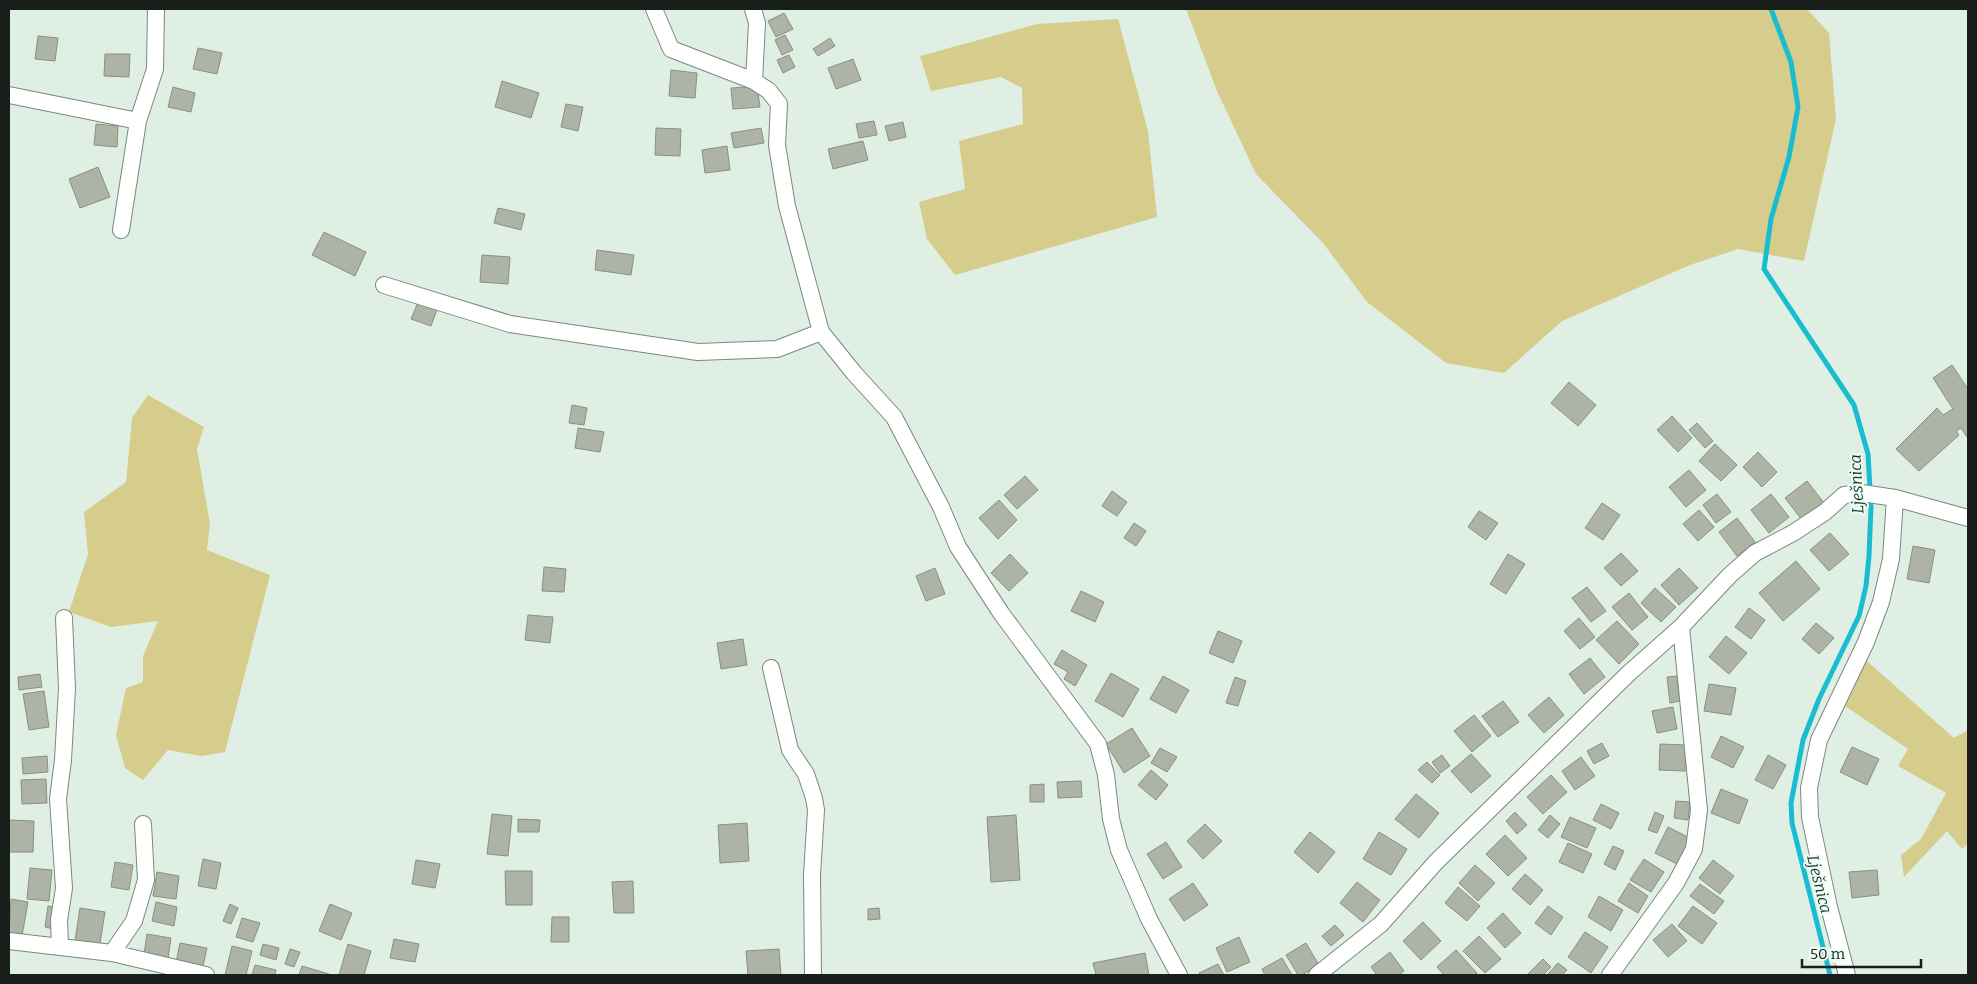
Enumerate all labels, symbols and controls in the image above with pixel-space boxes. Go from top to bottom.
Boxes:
water label: Lješnica [1845,454,1868,514]
water label: Lješnica [1803,853,1836,915]
scale bar [1802,936,1921,968]
text: 50 m [1810,945,1846,963]

